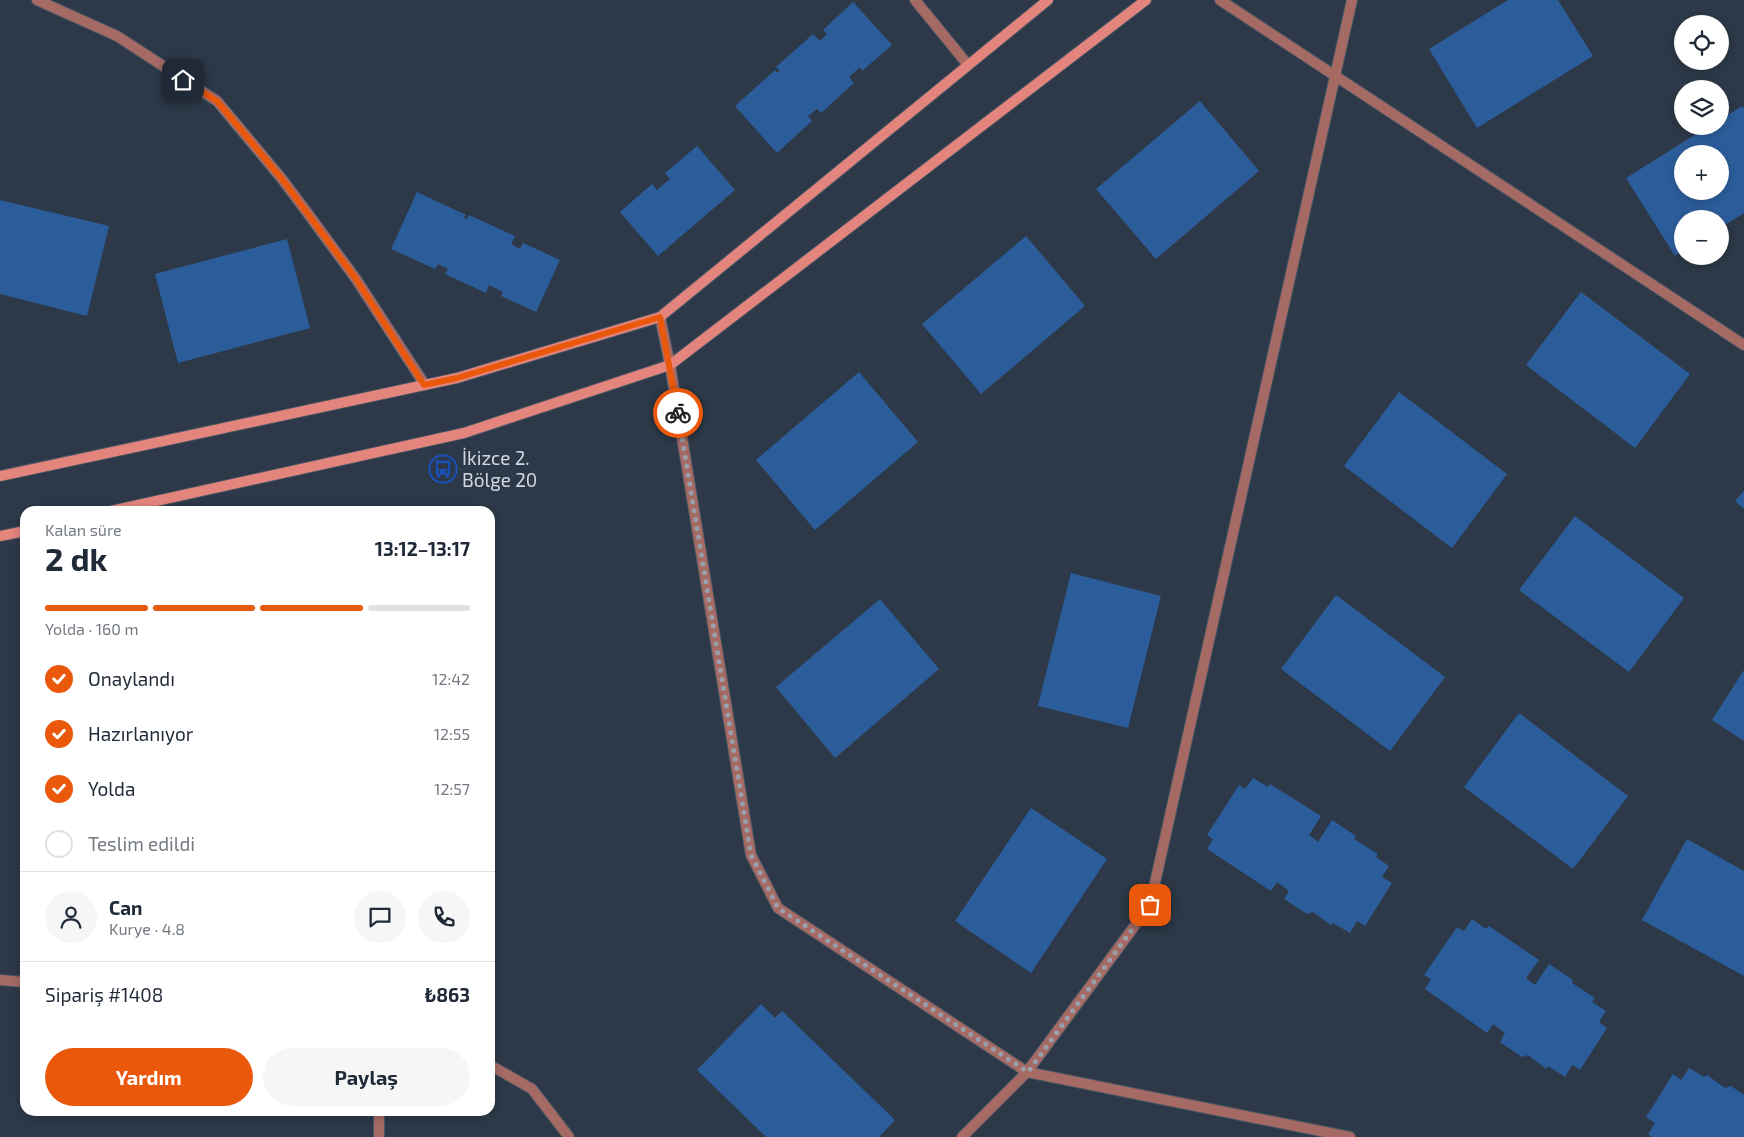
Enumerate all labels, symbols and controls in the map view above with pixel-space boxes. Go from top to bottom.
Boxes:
map controls [1674,15,1729,265]
button: locate [1674,15,1729,70]
pin [162,59,204,101]
icon: home [169,66,197,94]
button: layers [1674,80,1729,135]
button: + [1674,145,1729,200]
button: − [1674,210,1729,265]
courier [653,388,703,438]
icon: bike [664,399,692,427]
place label: İkizce 2. Bölge 20 [462,446,537,491]
bus stop icon: İkizce 2. Bölge 20 [428,454,458,484]
text: Kalan süre [45,520,122,539]
text: 13:12–13:17 [375,537,470,560]
text: 2 dk [45,539,108,577]
text: Yolda · 160 m [45,619,139,638]
icon: check [45,665,73,693]
text: Onaylandı [88,667,175,690]
text: 12:42 [432,669,470,688]
icon: check [45,720,73,748]
text: Hazırlanıyor [88,722,193,745]
text: 12:55 [434,724,470,743]
icon: check [45,775,73,803]
text: Yolda [88,777,135,800]
text: 12:57 [434,779,470,798]
text: Teslim edildi [88,832,195,855]
pin [1129,884,1171,926]
button: person [45,891,97,943]
button: chat [354,891,406,943]
button: phone [418,891,470,943]
icon: bag [1136,891,1164,919]
text: Can [109,896,142,919]
text: Kurye · 4.8 [109,919,185,938]
text: Sipariş #1408 [45,983,163,1006]
text: ₺863 [425,983,470,1006]
button: Yardım [45,1048,253,1106]
button: Paylaş [263,1048,470,1106]

